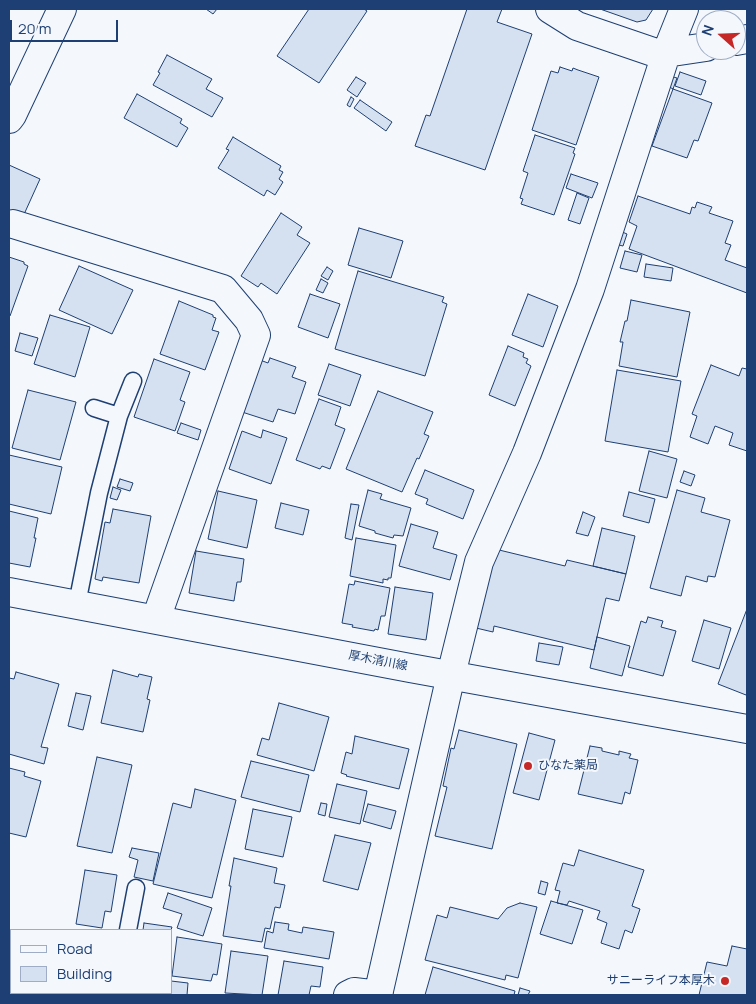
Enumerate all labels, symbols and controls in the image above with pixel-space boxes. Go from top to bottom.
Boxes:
scale bar [12,10,120,42]
north arrow [696,10,746,60]
text: 20 m [18,18,51,39]
text: N [697,22,718,38]
street label: 厚木清川線 [347,648,409,674]
place label: ひなた薬局 [538,759,598,773]
marker: ひなた薬局 [522,760,534,772]
legend [10,929,172,994]
text: Road [57,938,93,959]
text: Building [57,963,112,984]
place label: サニーライフ本厚木 [607,974,715,988]
marker: サニーライフ本厚木 [719,975,731,987]

